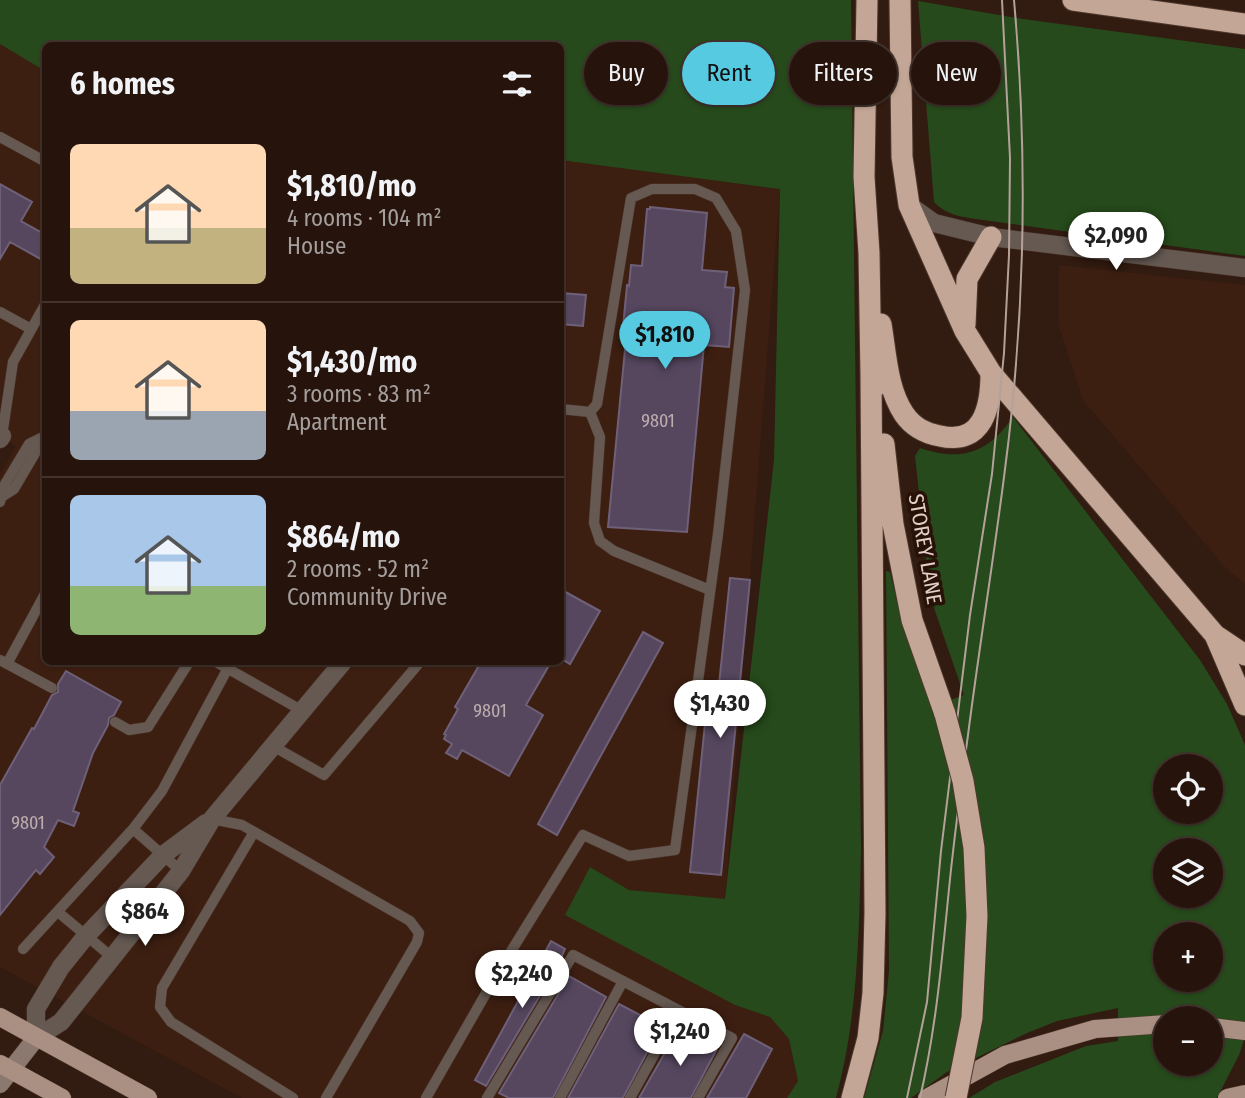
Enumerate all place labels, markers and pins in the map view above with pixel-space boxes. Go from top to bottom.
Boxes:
pin: $2,090 [1059,212,1173,272]
pin: $1,810 [608,312,722,371]
pin: $1,430 [663,680,777,740]
pin: $864 [104,888,186,948]
pin: $2,240 [465,950,579,1010]
pin: $1,240 [623,1009,737,1068]

